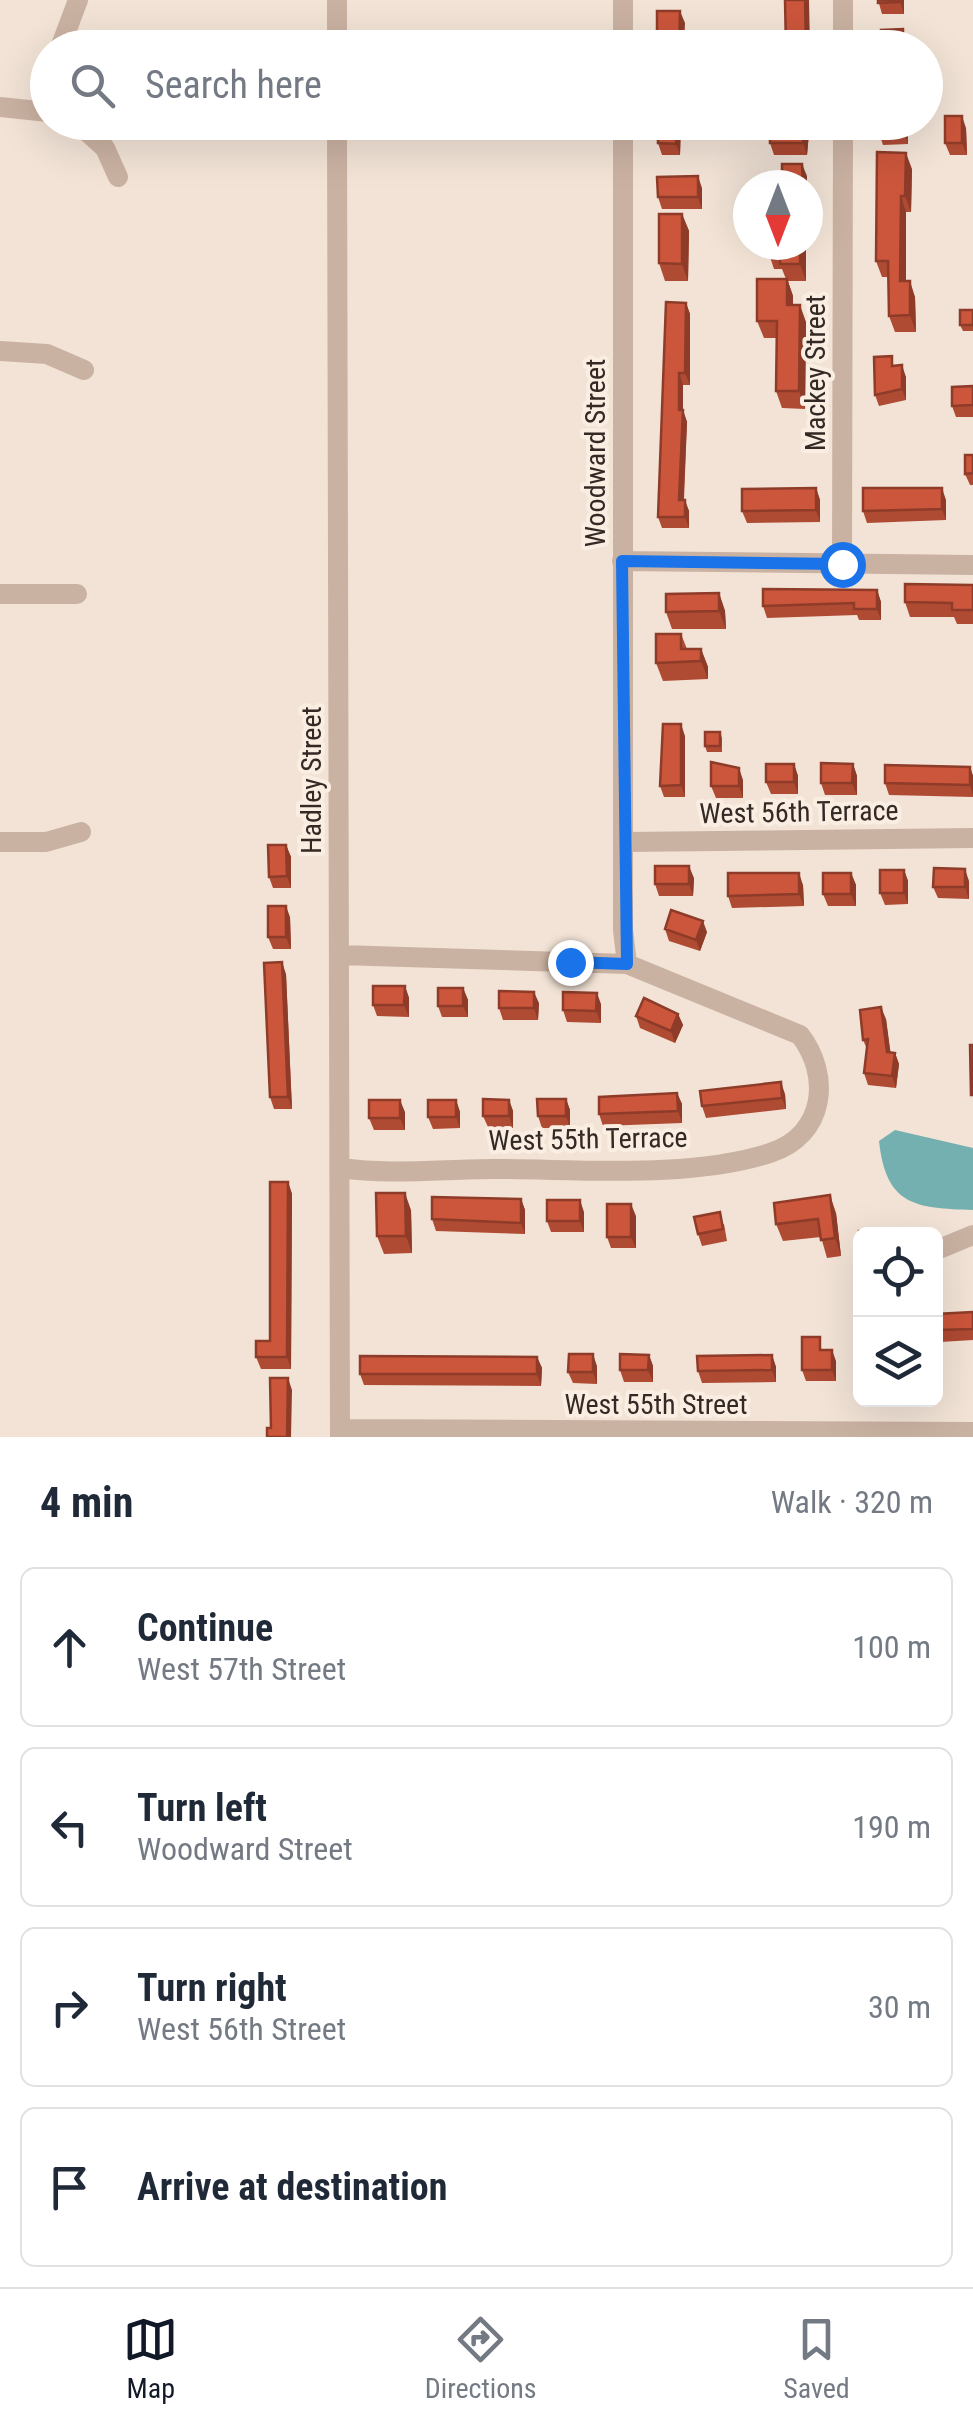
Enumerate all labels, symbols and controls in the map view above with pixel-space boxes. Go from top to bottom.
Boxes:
search box [30,30,943,140]
icon: search [65,58,120,113]
text: Search here [145,63,322,107]
north arrow [733,170,823,260]
street label: Mackey Street [799,295,832,451]
street label: Woodward Street [579,359,612,547]
route start [820,542,866,588]
street label: Hadley Street [295,706,328,854]
street label: West 56th Terrace [699,794,899,830]
route end [548,940,594,986]
street label: West 55th Terrace [488,1121,688,1157]
map controls [853,1227,943,1407]
button: locate [853,1227,943,1317]
button: layers [853,1317,943,1407]
street label: West 55th Street [565,1388,748,1421]
text: 4 min [40,1478,133,1527]
text: Walk · 320 m [771,1483,933,1521]
text: Continue [137,1606,273,1650]
icon: ahead [42,1620,97,1675]
text: 100 m [852,1628,931,1666]
text: West 57th Street [137,1650,346,1688]
text: Turn left [137,1786,267,1830]
icon: left [42,1800,97,1855]
text: 190 m [852,1808,931,1846]
text: Woodward Street [137,1830,353,1868]
text: Turn right [137,1966,287,2010]
icon: right [42,1980,97,2035]
text: 30 m [868,1988,931,2026]
text: West 56th Street [137,2010,346,2048]
icon: arrive [42,2160,97,2215]
text: Arrive at destination [137,2165,447,2209]
tab: Map [123,2312,178,2405]
tab: Directions [425,2312,537,2405]
tab: Saved [783,2312,850,2405]

